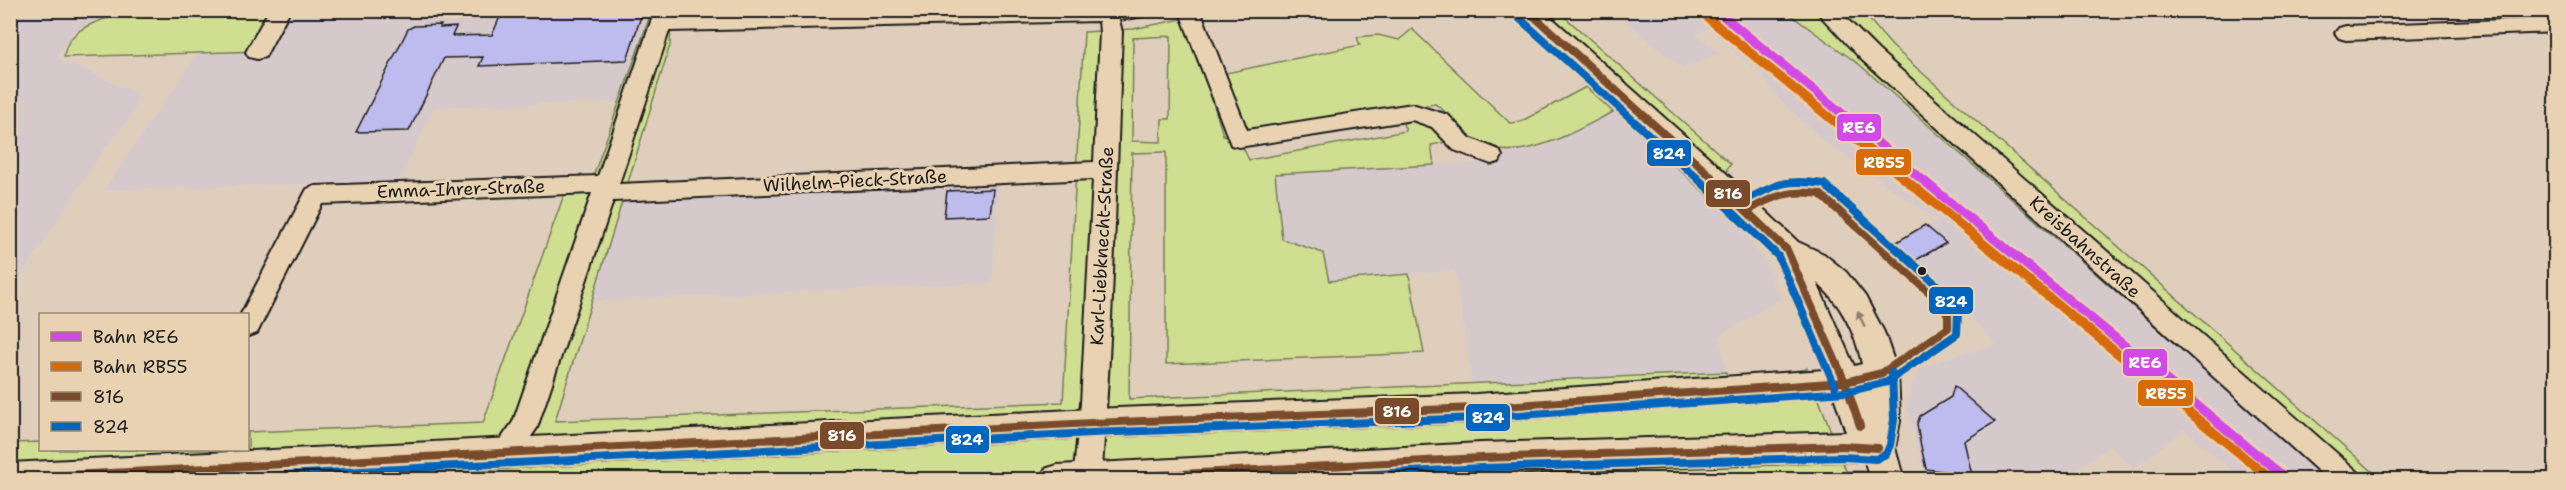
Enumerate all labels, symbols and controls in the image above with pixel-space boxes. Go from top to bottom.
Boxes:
line badge: RE6 [1836,113,1882,142]
text: RE6 [1842,117,1876,138]
line badge: 824 [1646,139,1692,167]
text: 824 [1653,143,1685,164]
street label: Karl-Liebknecht-Straße [1085,146,1119,346]
line badge: RB55 [1855,148,1912,176]
text: RB55 [1863,152,1905,173]
street label: Wilhelm-Pieck-Straße [762,164,948,198]
street label: Emma-Ihrer-Straße [376,174,546,204]
line badge: 816 [1705,179,1751,208]
text: 816 [1714,183,1742,204]
street label: Kreisbahnstraße [2024,191,2146,303]
unlabelled marker [1916,265,1928,277]
line badge: 824 [1928,286,1974,315]
text: 824 [1935,291,1967,312]
one-way arrow [1856,310,1865,327]
legend [39,313,249,451]
text: Bahn RE6 [93,325,179,349]
line badge: RE6 [2122,348,2168,377]
text: RE6 [2128,352,2162,373]
text: Bahn RB55 [93,355,187,379]
line badge: RB55 [2137,379,2194,407]
text: RB55 [2145,383,2187,404]
text: 816 [93,385,124,409]
line badge: 816 [1374,397,1420,425]
text: 816 [1383,401,1411,422]
line badge: 824 [1465,403,1511,432]
text: 824 [1472,407,1504,428]
text: 824 [93,415,129,439]
line badge: 816 [819,421,865,450]
text: 816 [828,425,856,446]
line badge: 824 [945,425,990,454]
text: 824 [951,429,983,450]

